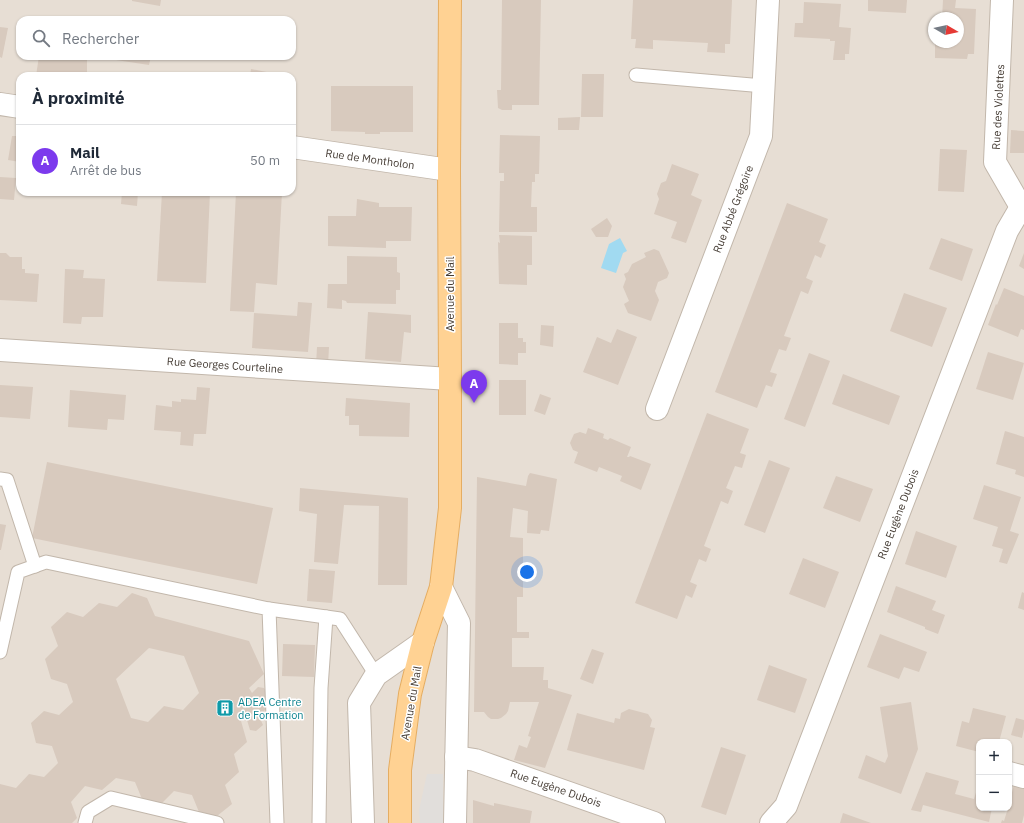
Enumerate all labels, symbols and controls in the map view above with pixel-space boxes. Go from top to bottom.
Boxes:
north arrow [928,12,964,48]
search box [16,16,296,60]
icon: search [30,27,52,49]
text: Rechercher [62,29,139,48]
street label: Rue des Violettes [989,64,1007,150]
text: À proximité [32,87,125,109]
text: Mail [70,143,100,162]
street label: Rue de Montholon [324,146,416,172]
text: A [41,152,49,169]
text: 50 m [250,152,280,169]
text: Arrêt de bus [70,162,142,179]
street label: Rue Abbé Grégoire [710,163,756,255]
street label: Avenue du Mail [443,256,457,332]
street label: Rue Georges Courteline [166,354,284,376]
pin: A [461,370,487,403]
street label: Rue Eugène Dubois [874,467,922,561]
your location [517,562,537,582]
street label: Avenue du Mail [398,665,424,741]
place label: ADEA Centre de Formation [238,695,304,722]
building icon: ADEA Centre de Formation [215,698,235,718]
map controls [976,739,1012,811]
button: + [976,739,1012,775]
street label: Rue Eugène Dubois [509,766,603,810]
button: − [976,775,1012,811]

